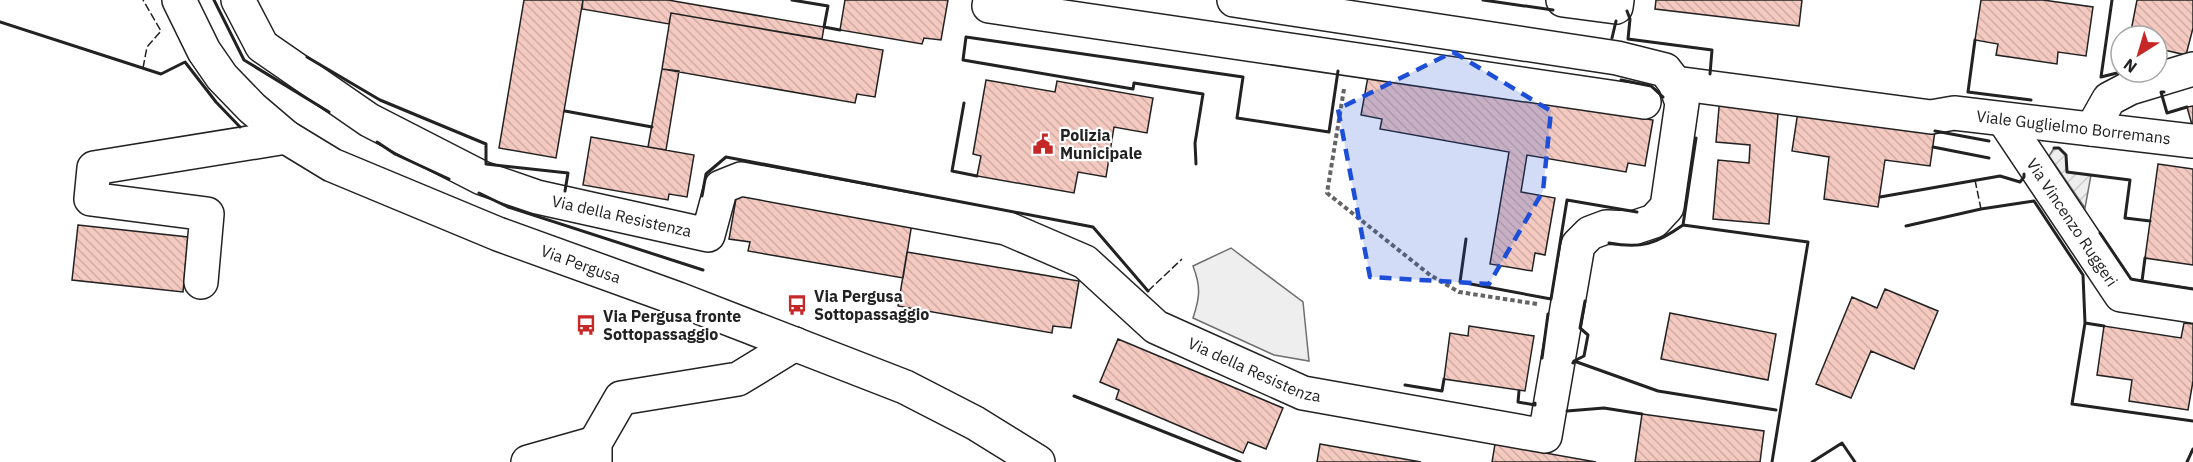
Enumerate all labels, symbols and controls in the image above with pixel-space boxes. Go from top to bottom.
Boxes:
north arrow [2109,24,2169,84]
text: N [2119,55,2141,77]
street label: Viale Guglielmo Borremans [1975,106,2172,148]
place label: Polizia Municipale [1060,125,1142,163]
public building icon: Polizia Municipale [1031,132,1055,156]
street label: Via Vincenzo Ruggeri [2022,154,2122,290]
street label: Via della Resistenza [550,191,694,241]
street label: Via Pergusa [538,240,624,288]
place label: Via Pergusa Sottopassaggio [814,286,929,324]
bus stop icon: Via Pergusa Sottopassaggio [785,293,809,317]
place label: Via Pergusa fronte Sottopassaggio [603,306,741,344]
bus stop icon: Via Pergusa fronte Sottopassaggio [574,313,598,337]
street label: Via della Resistenza [1185,333,1323,406]

